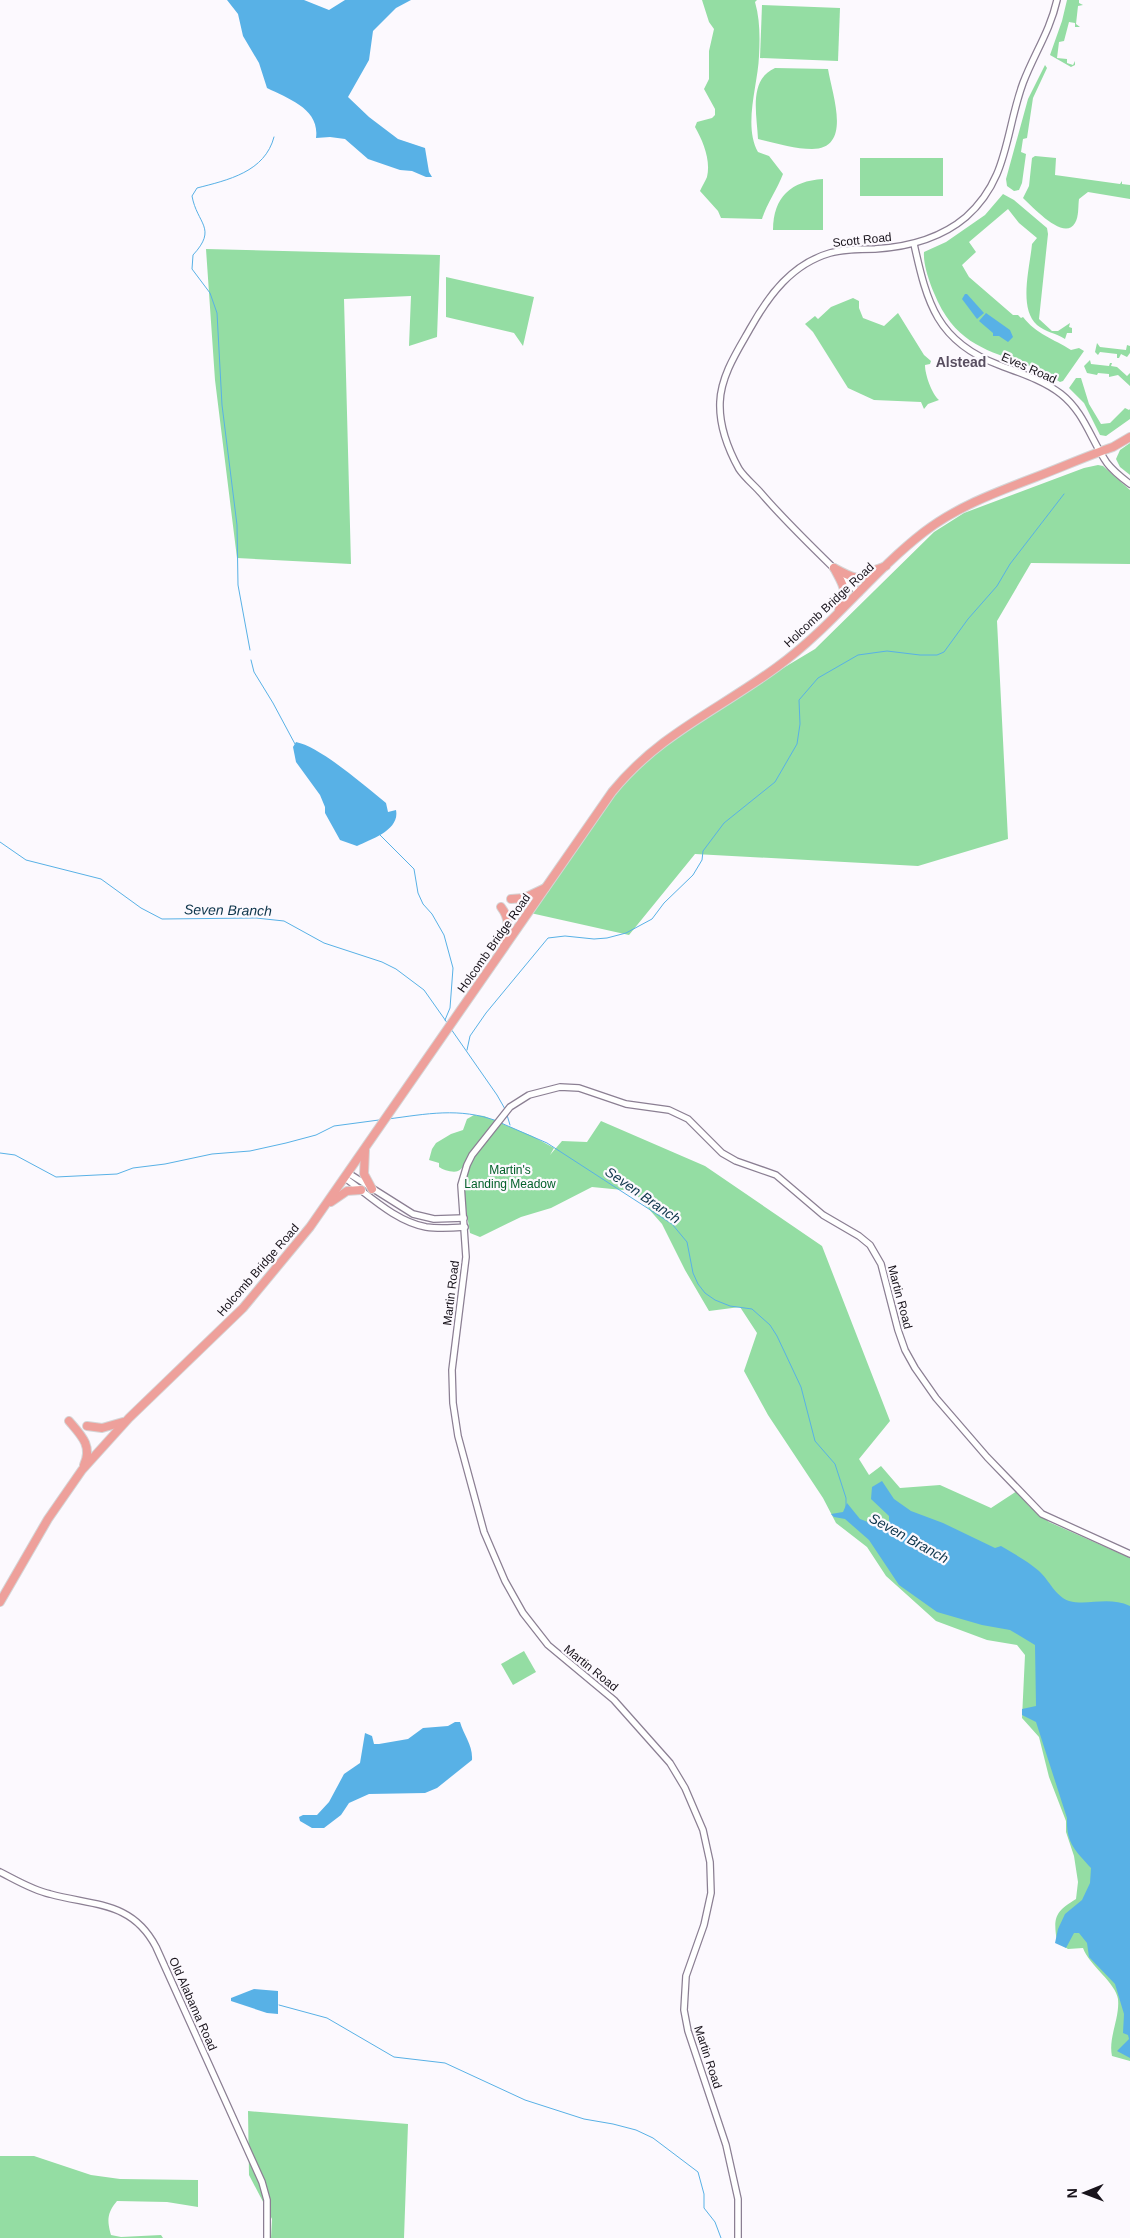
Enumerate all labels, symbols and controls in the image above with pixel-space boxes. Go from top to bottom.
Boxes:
street label: Scott Road [832,230,892,250]
street label: Eves Road [999,350,1059,386]
district label: Alstead [936,354,986,370]
street label: Holcomb Bridge Road [781,560,877,650]
street label: Holcomb Bridge Road [455,891,533,995]
water label: Seven Branch [184,901,272,919]
park label: Martin's Landing Meadow [464,1163,556,1191]
water label: Seven Branch [602,1163,684,1227]
street label: Holcomb Bridge Road [214,1221,302,1319]
street label: Martin Road [440,1260,462,1326]
street label: Martin Road [885,1264,915,1330]
water label: Seven Branch [867,1510,952,1566]
street label: Martin Road [561,1642,621,1694]
street label: Old Alabama Road [166,1955,220,2053]
street label: Martin Road [691,2024,725,2090]
north arrow [1060,2168,1110,2218]
text: N [1064,2188,1080,2198]

